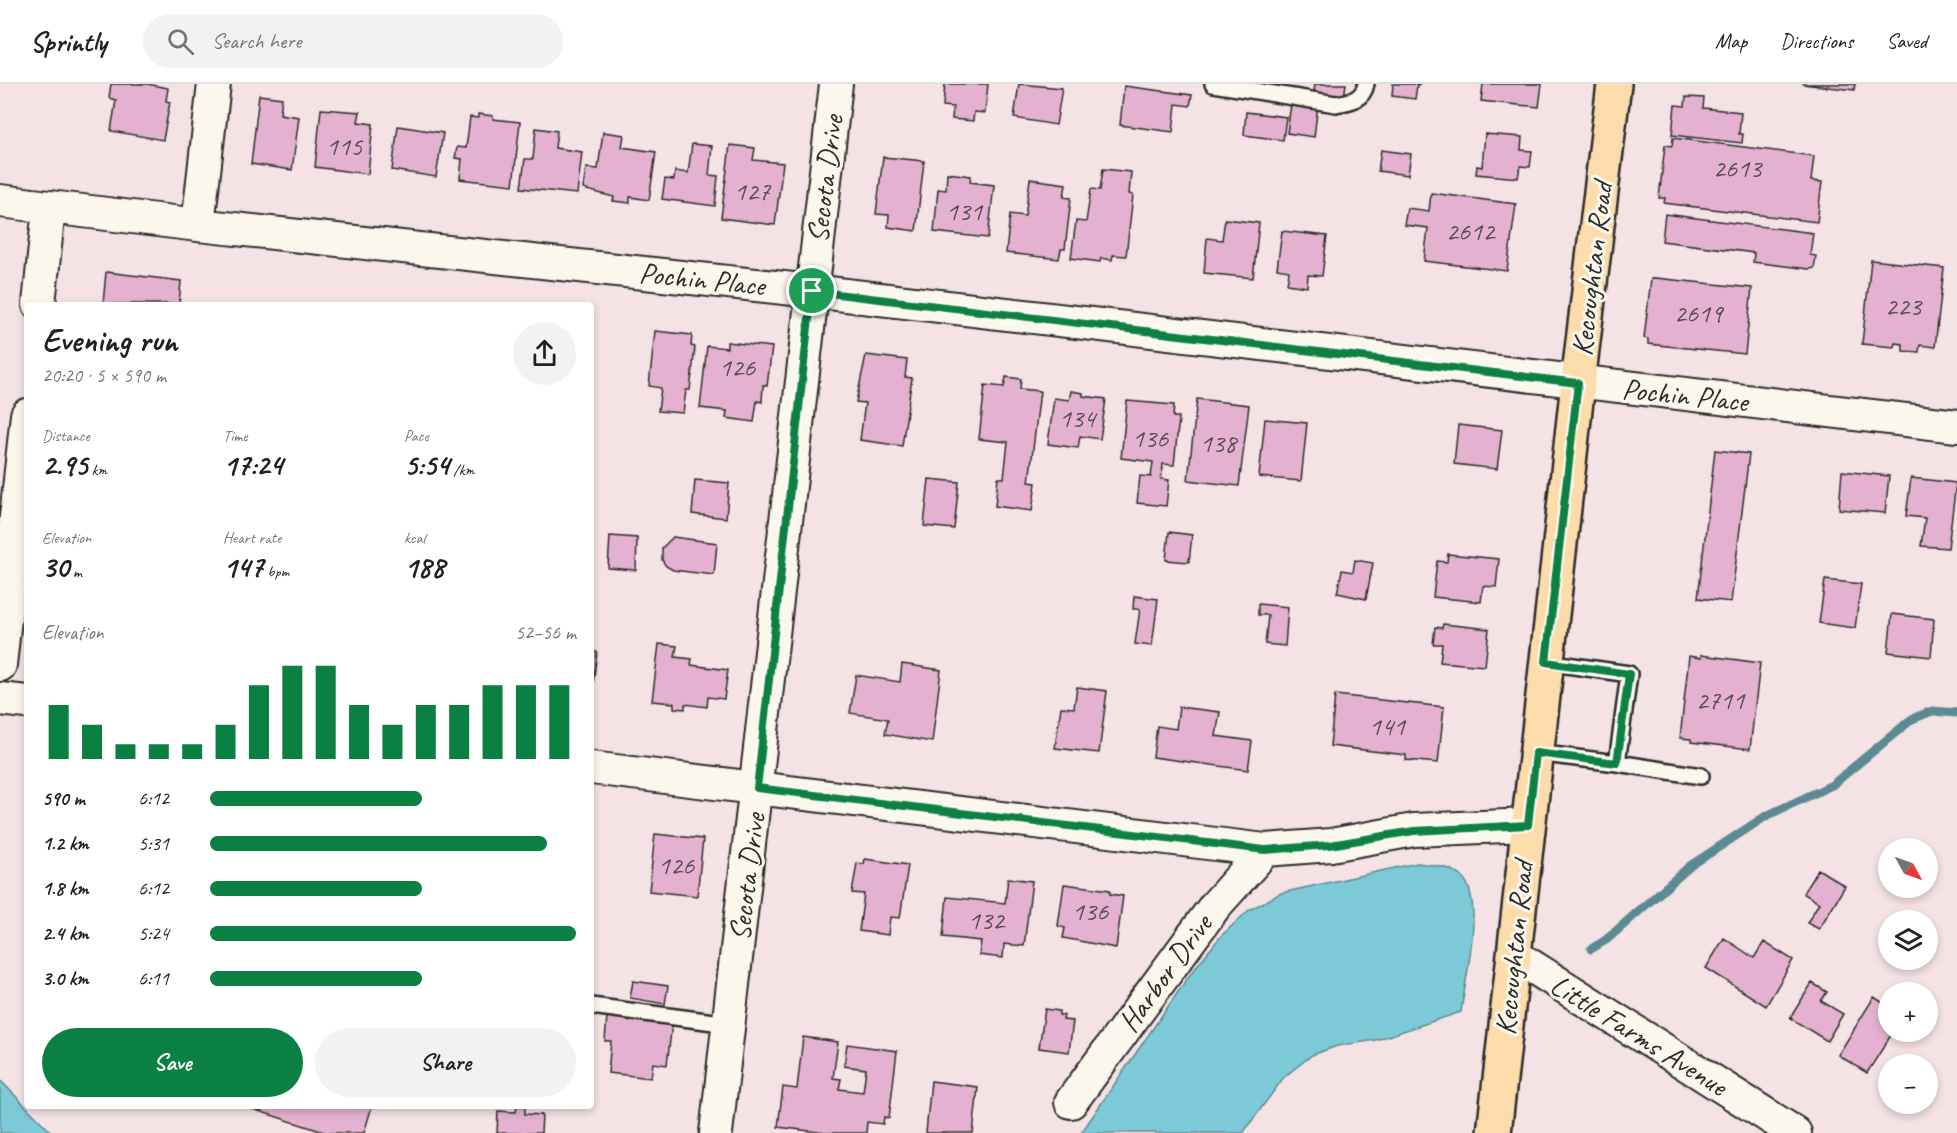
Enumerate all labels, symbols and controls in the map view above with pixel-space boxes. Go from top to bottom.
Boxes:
search box [143,14,563,68]
text: Sprintly [30,24,107,59]
icon: search [164,25,197,58]
text: Search here [212,27,301,55]
text: Map [1715,28,1747,54]
text: Directions [1780,28,1853,54]
text: Saved [1886,28,1927,54]
street label: Secota Drive [798,111,852,245]
house number: 115 [326,129,364,163]
house number: 2613 [1713,151,1763,185]
house number: 127 [734,174,772,208]
street label: Kecoughtan Road [1563,176,1622,358]
house number: 131 [946,194,984,228]
house number: 2612 [1446,214,1496,248]
street label: Pochin Place [637,254,769,305]
pin [786,265,837,316]
icon: arrive [795,274,828,307]
house number: 223 [1885,289,1923,323]
house number: 2619 [1674,296,1724,330]
text: Evening run [42,319,177,361]
button: share [513,322,576,385]
house number: 126 [719,350,756,384]
text: 20:20 · 5 × 590 m [42,363,166,388]
street label: Pochin Place [1620,370,1752,421]
house number: 134 [1059,401,1098,435]
house number: 136 [1132,421,1169,455]
text: Distance [42,426,90,446]
text: Time [223,426,247,446]
text: Pace [404,426,429,446]
house number: 138 [1200,426,1239,460]
text: 2.95 [42,446,88,484]
text: 17:24 [223,446,283,484]
text: 5:54 [404,446,449,484]
text: km [88,460,107,480]
text: /km [449,460,474,480]
text: Elevation [42,528,91,548]
text: Heart rate [223,528,281,548]
text: kcal [404,528,425,548]
text: 30 [42,548,69,586]
text: 147 [223,548,263,586]
text: 188 [404,548,445,586]
text: m [69,562,82,582]
text: bpm [263,562,289,582]
text: Elevation [42,620,104,645]
text: 52–56 m [515,620,576,645]
house number: 2711 [1696,683,1746,717]
house number: 141 [1369,709,1407,743]
text: 590 m [42,786,85,811]
text: 6:12 [138,786,169,811]
street label: Secota Drive [720,809,774,943]
text: 1.2 km [42,831,89,856]
text: 5:31 [138,831,169,856]
north arrow [1878,838,1938,898]
map controls [1878,838,1938,1114]
house number: 126 [658,848,695,882]
street label: Kecoughtan Road [1486,855,1542,1037]
text: 1.8 km [42,876,89,901]
text: 6:12 [138,876,169,901]
house number: 136 [1072,894,1109,928]
house number: 132 [968,903,1006,937]
street label: Harbor Drive [1110,905,1222,1039]
button: layers [1878,910,1938,970]
text: 2.4 km [42,921,89,946]
text: 5:24 [138,921,169,946]
text: 3.0 km [42,966,89,991]
text: 6:11 [138,966,169,991]
street label: Little Farms Avenue [1544,966,1736,1106]
button: + [1878,982,1938,1042]
button: Save [42,1028,303,1097]
button: Share [315,1028,576,1097]
button: − [1878,1054,1938,1114]

